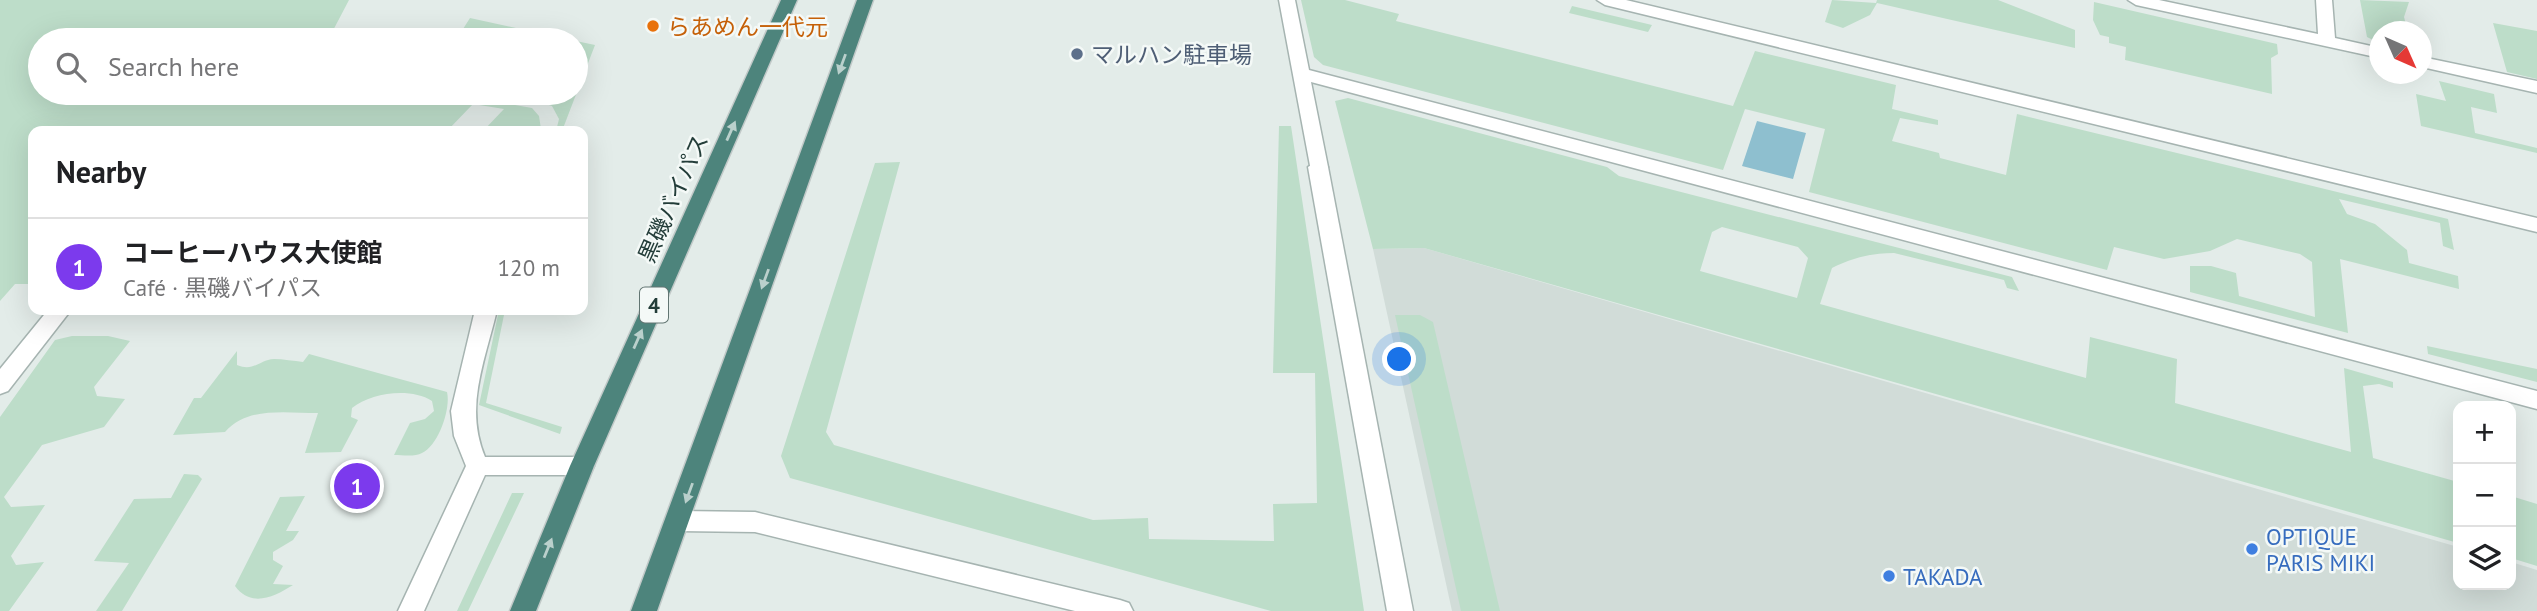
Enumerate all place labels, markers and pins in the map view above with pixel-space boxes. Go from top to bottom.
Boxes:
place label: らあめん一代元 [667,12,828,41]
marker: らあめん一代元 [645,18,661,34]
place label: マルハン駐車場 [1091,40,1252,69]
marker: マルハン駐車場 [1069,46,1085,62]
pin: 1 [334,460,380,512]
place label: OPTIQUE PARIS MIKI [2266,522,2375,577]
marker: OPTIQUE PARIS MIKI [2244,541,2260,557]
place label: TAKADA [1903,562,1983,591]
marker: TAKADA [1881,568,1897,584]

